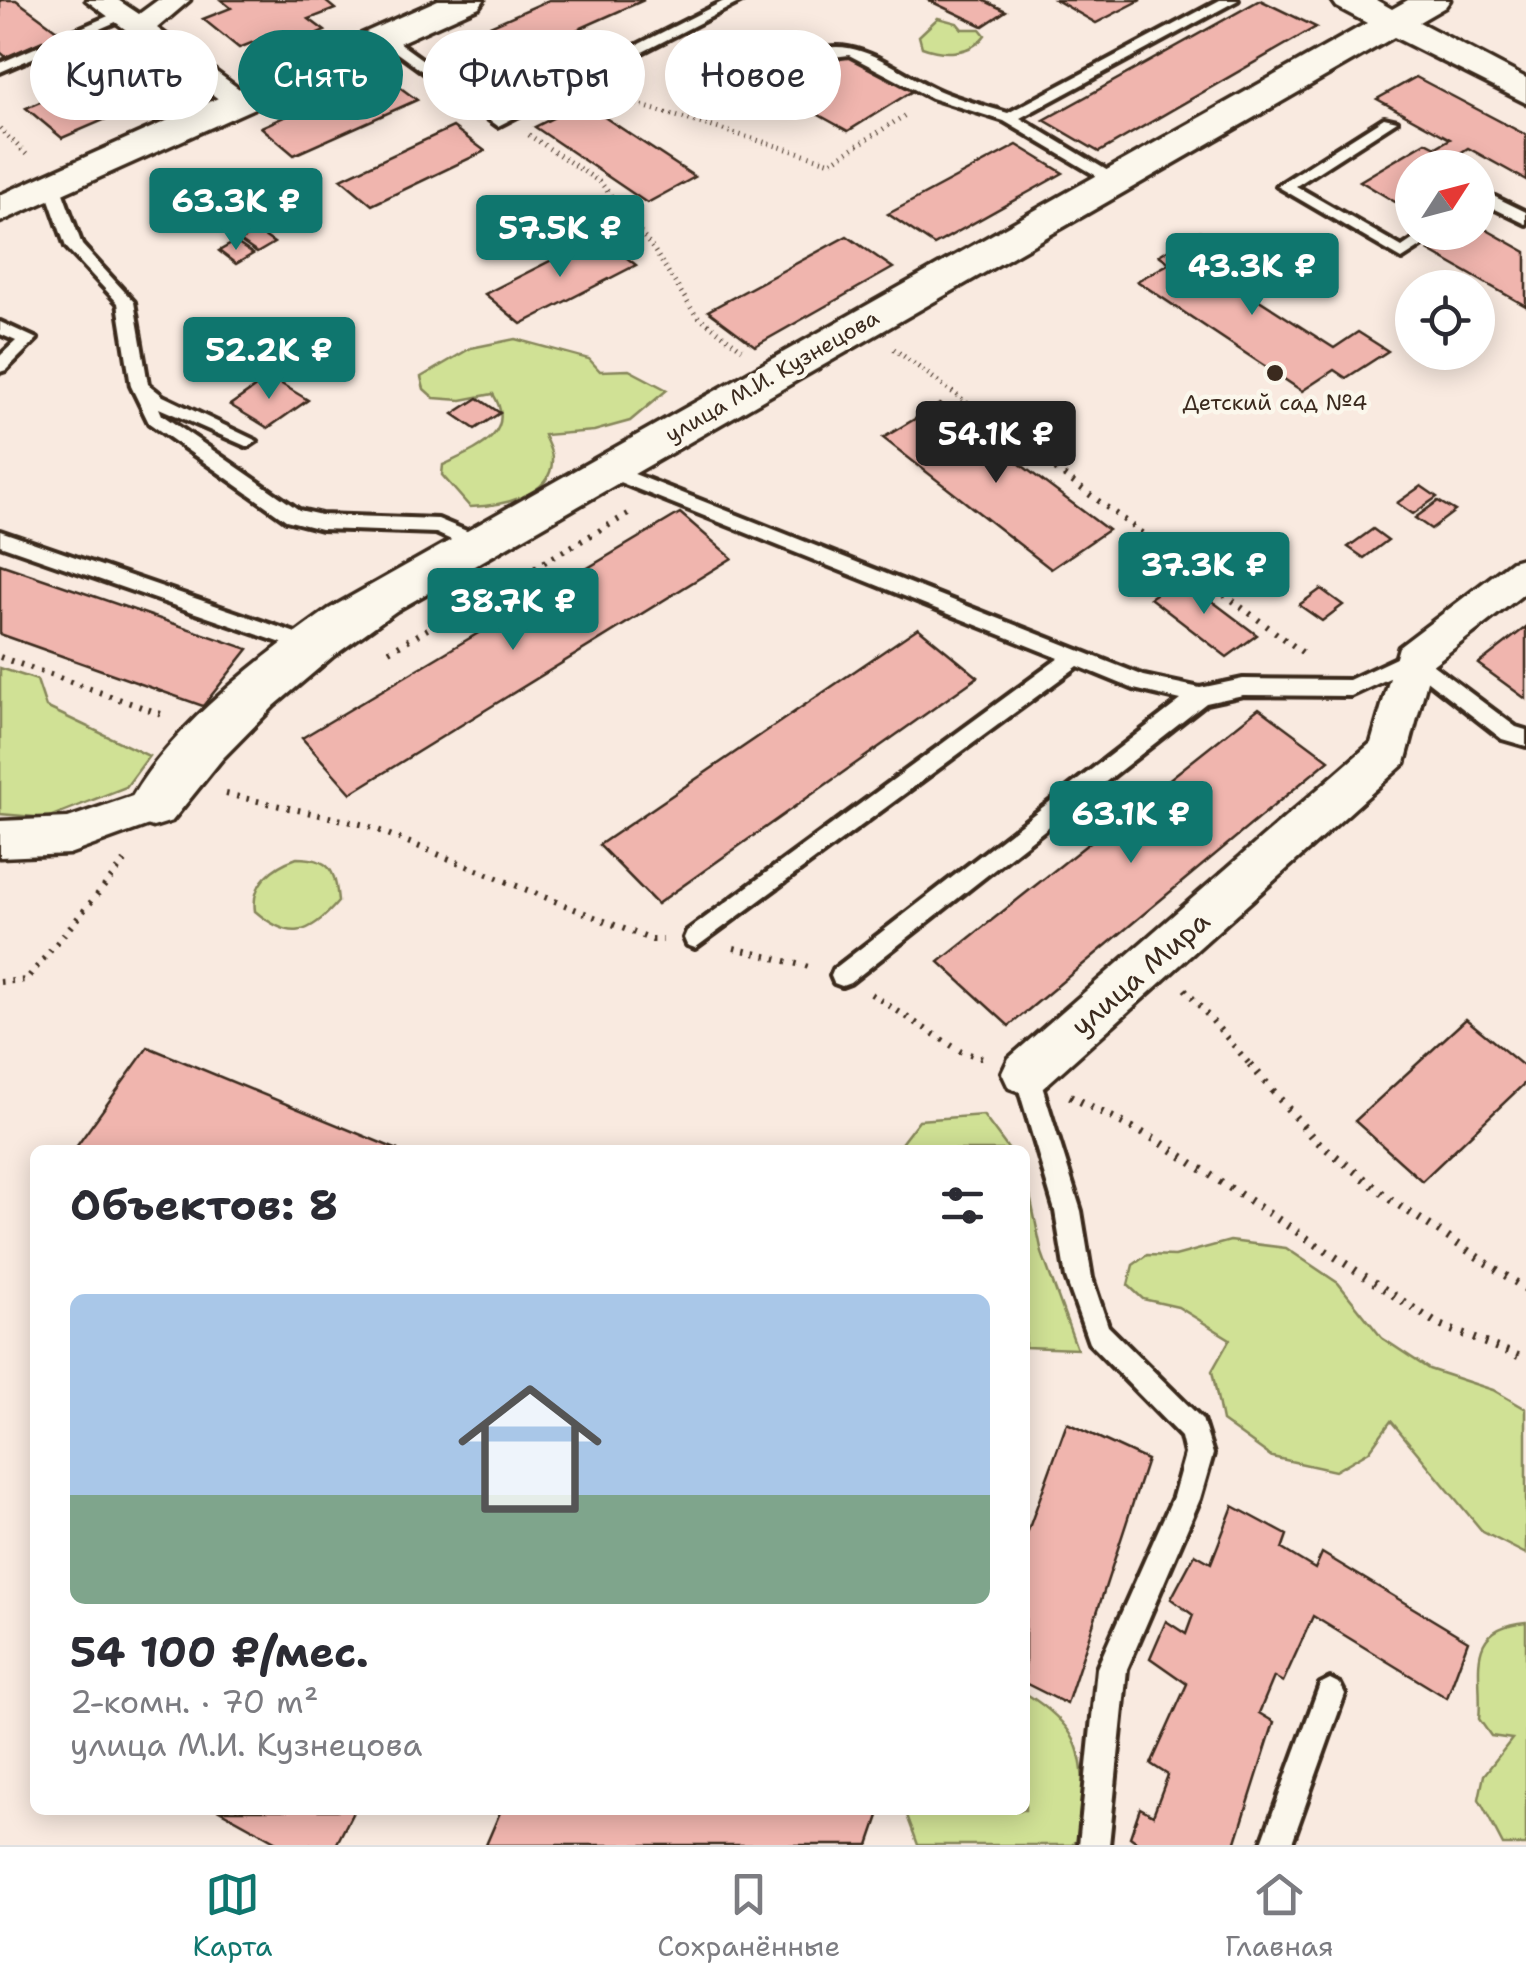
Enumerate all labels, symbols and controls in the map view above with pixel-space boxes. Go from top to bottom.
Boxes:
chip: Купить [30,30,218,120]
chip: Снять [238,30,403,120]
chip: Фильтры [423,30,645,120]
chip: Новое [665,30,841,120]
north arrow [1395,150,1495,250]
map controls [1395,150,1495,370]
pin: 63.3K ₽ [144,168,328,253]
text: 63.3K ₽ [171,179,301,222]
pin: 57.5K ₽ [468,195,652,280]
text: 57.5K ₽ [498,206,622,249]
pin: 43.3K ₽ [1160,233,1344,318]
text: 43.3K ₽ [1188,244,1316,287]
button: locate [1395,270,1495,370]
street label: улица М.И. Кузнецова [660,303,884,449]
pin: 52.2K ₽ [177,317,361,402]
text: 52.2K ₽ [205,328,333,371]
marker: Детский сад №4 [1264,362,1286,384]
place label: Детский сад №4 [1182,388,1368,417]
pin: 54.1K ₽ [904,401,1088,486]
text: 54.1K ₽ [938,412,1054,455]
pin: 37.3K ₽ [1112,532,1296,617]
text: 37.3K ₽ [1140,543,1268,586]
pin: 38.7K ₽ [421,568,605,653]
text: 38.7K ₽ [450,579,576,622]
pin: 63.1K ₽ [1039,781,1223,866]
text: 63.1K ₽ [1072,792,1190,835]
street label: улица Мира [1062,902,1218,1044]
text: Объектов: 8 [70,1177,338,1233]
icon: filters [935,1178,990,1233]
icon: home [440,1359,620,1539]
text: 54 100 ₽/мес. [70,1624,369,1680]
text: 2-комн. · 70 m² [70,1680,318,1723]
text: улица М.И. Кузнецова [70,1723,422,1766]
tab: Карта [192,1867,273,1965]
tab: Сохранённые [657,1867,840,1965]
tab: Главная [1225,1867,1334,1965]

